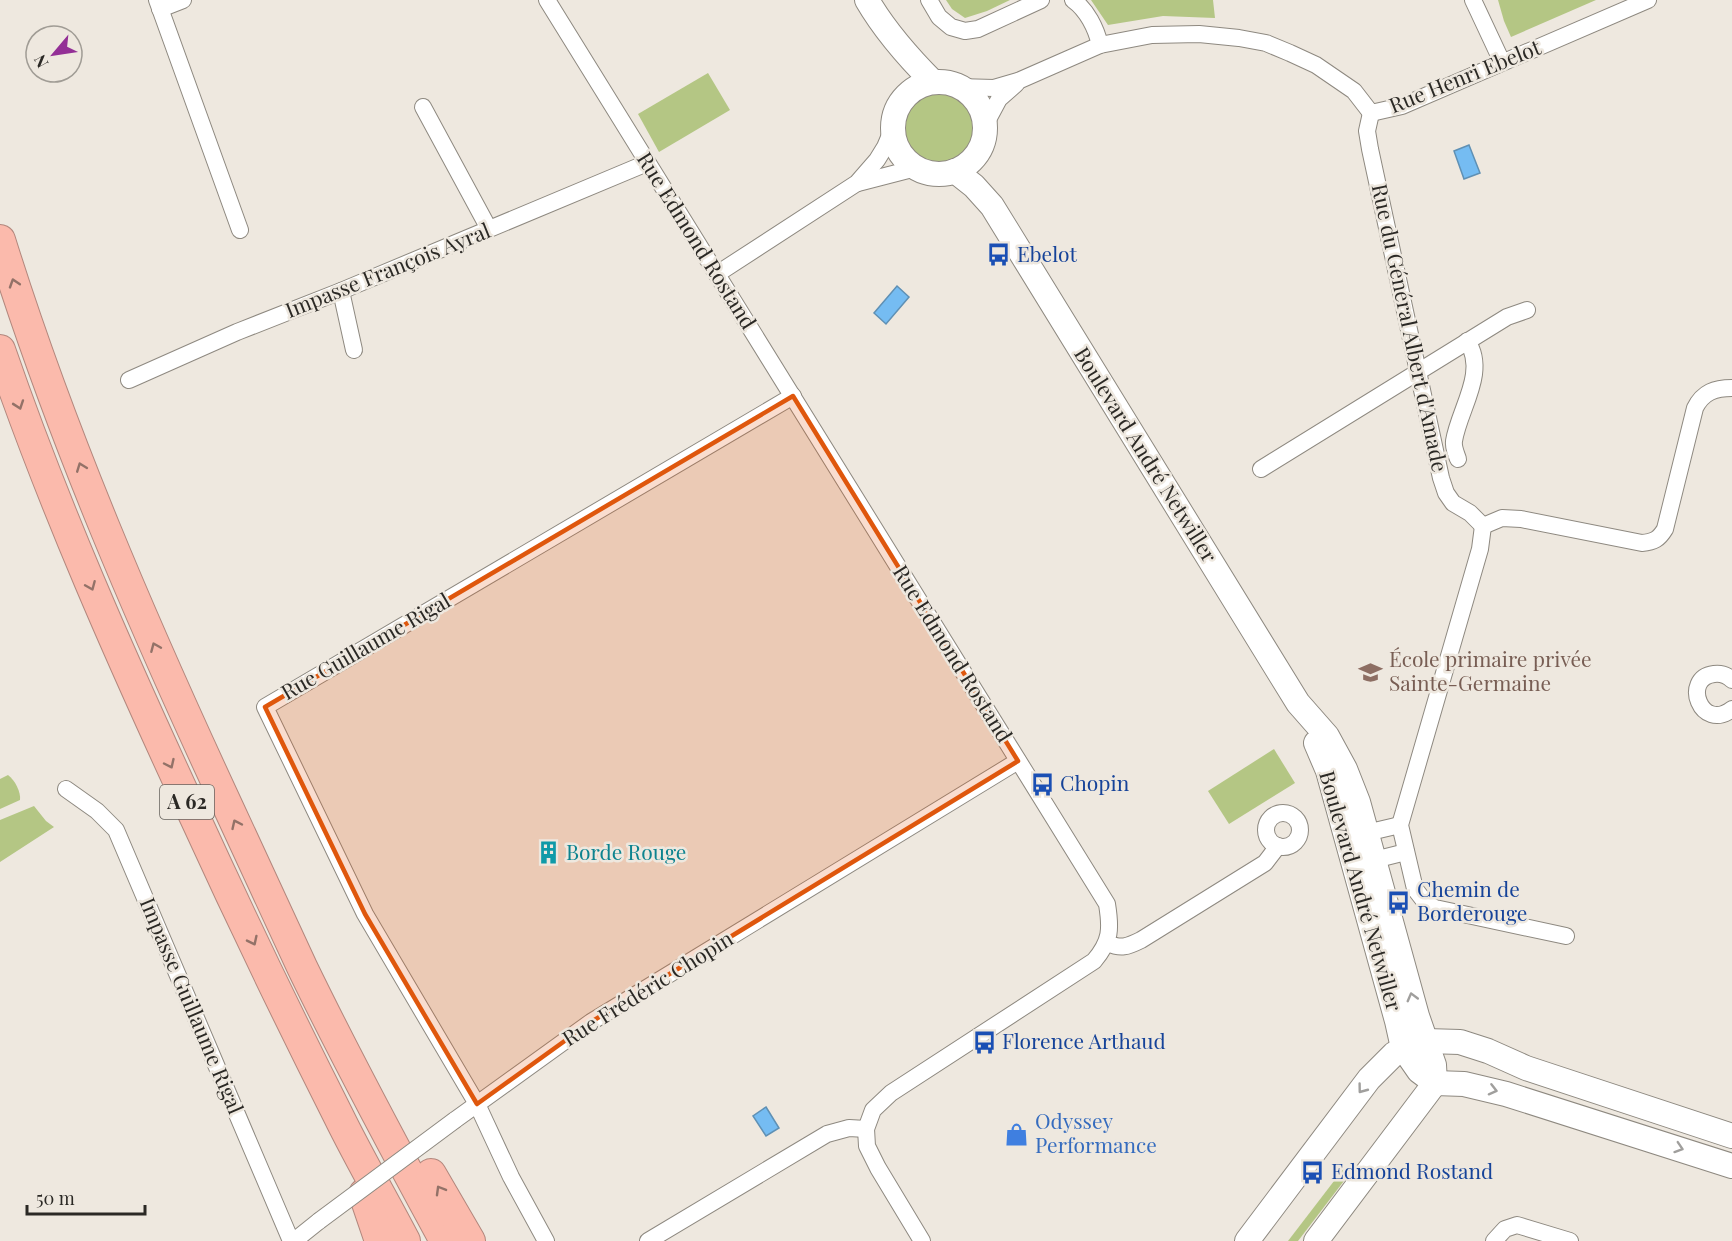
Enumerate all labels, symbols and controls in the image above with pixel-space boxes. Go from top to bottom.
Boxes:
north arrow [24,24,84,84]
street label: Rue Henri Ebelot [1384,32,1545,118]
text: N [28,51,52,72]
street label: Rue Edmond Rostand [632,146,764,334]
street label: Rue du Général Albert d'Amade [1367,181,1455,474]
street label: Impasse François Ayral [281,215,494,323]
place label: Ebelot [1017,239,1078,267]
bus stop icon: Ebelot [986,242,1012,268]
one-way arrow [9,278,21,289]
street label: Boulevard André Netwiller [1069,341,1225,567]
one-way arrow [11,399,24,410]
one-way arrow [75,462,88,472]
street label: Rue Edmond Rostand [888,559,1020,747]
one-way arrow [84,580,96,591]
street label: Rue Guillaume Rigal [275,585,455,705]
one-way arrow [150,642,162,653]
place label: École primaire privée Sainte-Germaine [1389,644,1592,696]
school or university icon: École primaire privée Sainte-Germaine [1358,659,1384,685]
one-way arrow [162,758,174,769]
street label: Boulevard André Netwiller [1314,767,1410,1014]
place label: Chopin [1060,768,1130,796]
bus stop icon: Chopin [1029,771,1055,797]
road number: A 62 [160,785,214,819]
one-way arrow [232,820,244,831]
place label: Borde Rouge [566,837,686,865]
building icon: Borde Rouge [535,840,561,866]
place label: Chemin de Borderouge [1417,874,1527,926]
bus stop icon: Chemin de Borderouge [1386,889,1412,915]
street label: Impasse Guillaume Rigal [135,893,251,1118]
street label: Rue Frédéric Chopin [556,923,738,1051]
one-way arrow [246,934,258,945]
one-way arrow [1407,993,1420,1003]
place label: Florence Arthaud [1002,1026,1166,1054]
bus stop icon: Florence Arthaud [971,1029,997,1055]
one-way arrow [1358,1082,1369,1093]
one-way arrow [1488,1083,1498,1096]
place label: Odyssey Performance [1035,1106,1157,1158]
shop icon: Odyssey Performance [1004,1121,1030,1147]
one-way arrow [1673,1141,1684,1154]
place label: Edmond Rostand [1331,1156,1493,1184]
bus stop icon: Edmond Rostand [1300,1159,1326,1185]
scale bar [27,1178,146,1216]
text: 50 m [36,1186,75,1210]
one-way arrow [436,1186,448,1196]

